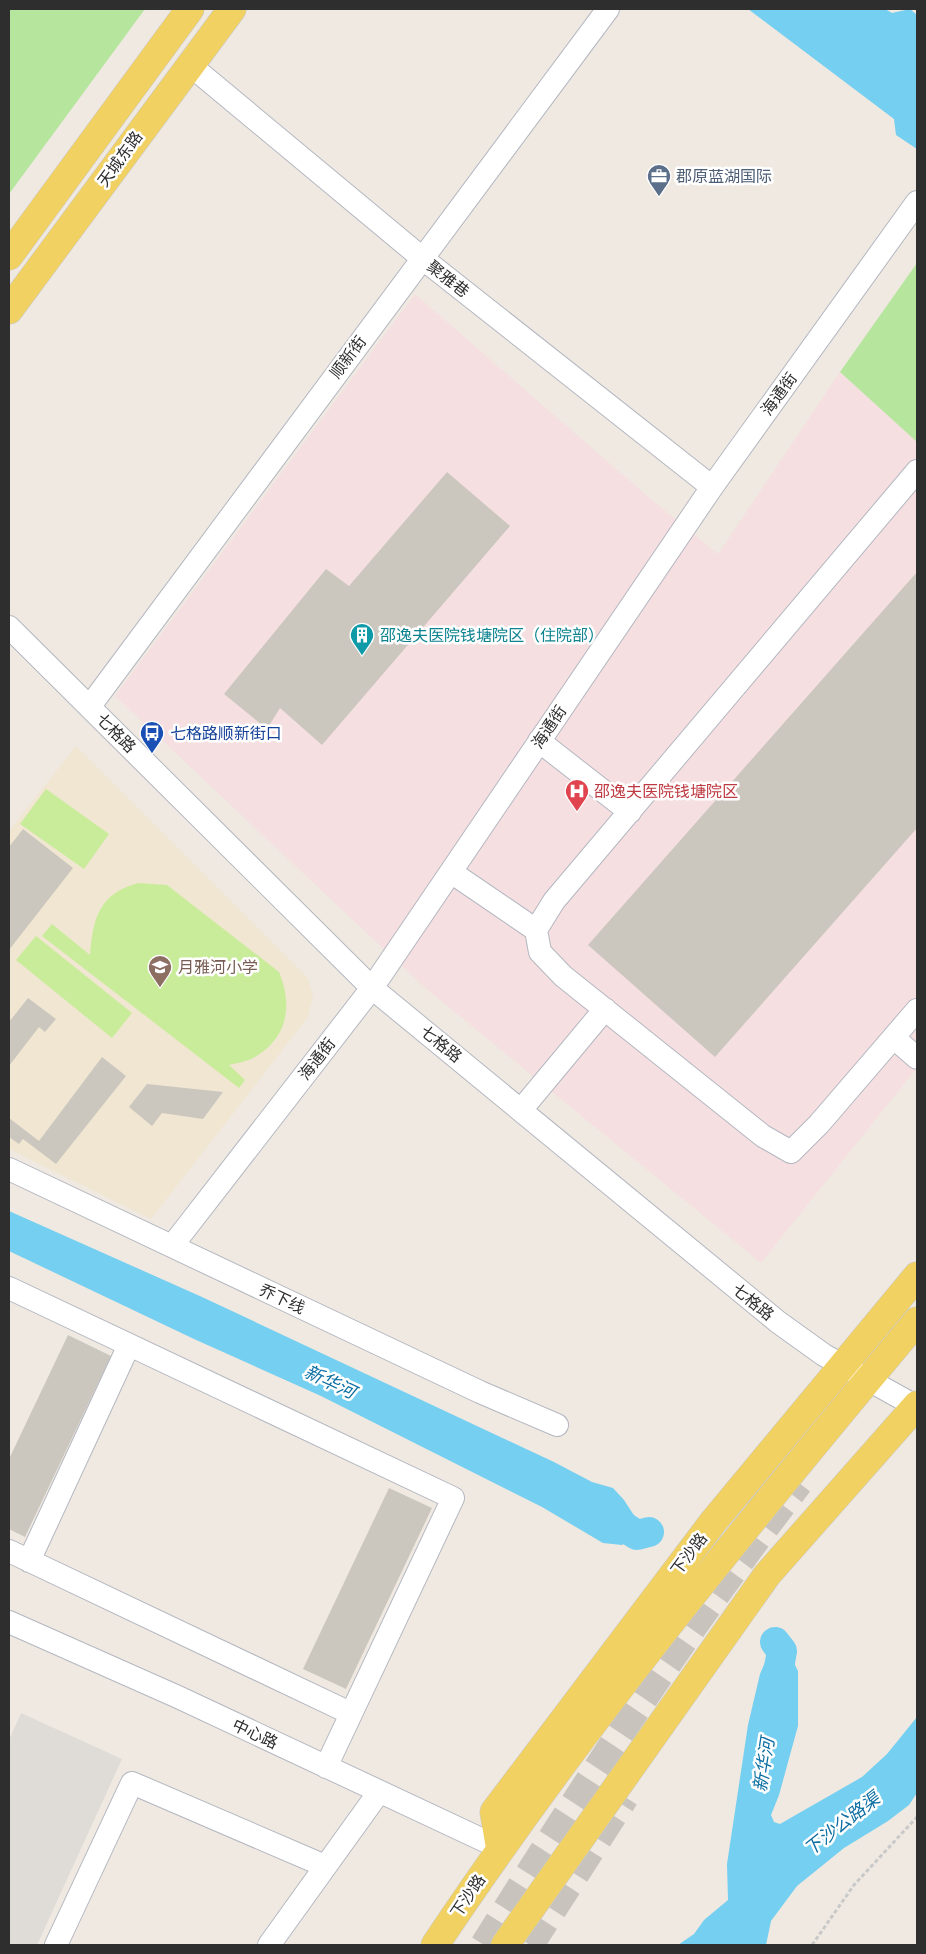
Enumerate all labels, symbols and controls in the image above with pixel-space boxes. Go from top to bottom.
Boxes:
street label: 天城东路 [94,128,146,190]
office icon: 郡原蓝湖国际 [646,163,672,197]
place label: 郡原蓝湖国际 [676,167,772,186]
street label: 聚雅巷 [423,257,473,301]
street label: 顺新街 [326,332,370,382]
street label: 海通街 [757,369,801,419]
building icon: 邵逸夫医院钱塘院区（住院部） [349,622,375,656]
place label: 邵逸夫医院钱塘院区（住院部） [380,626,604,645]
street label: 海通街 [528,702,570,752]
street label: 七格路 [92,709,140,757]
bus stop icon: 七格路顺新街口 [139,720,165,754]
place label: 七格路顺新街口 [170,724,282,743]
hospital icon: 邵逸夫医院钱塘院区 [564,778,590,812]
place label: 邵逸夫医院钱塘院区 [594,782,738,801]
school or university icon: 月雅河小学 [147,954,173,988]
place label: 月雅河小学 [178,958,258,977]
street label: 七格路 [416,1022,466,1066]
street label: 海通街 [295,1034,339,1084]
street label: 乔下线 [256,1280,308,1318]
street label: 七格路 [728,1280,778,1324]
water label: 新华河 [301,1361,362,1405]
street label: 下沙路 [667,1529,711,1579]
street label: 中心路 [229,1715,281,1753]
water label: 新华河 [749,1734,780,1793]
water label: 下沙公路渠 [800,1786,887,1860]
street label: 下沙路 [447,1871,489,1921]

